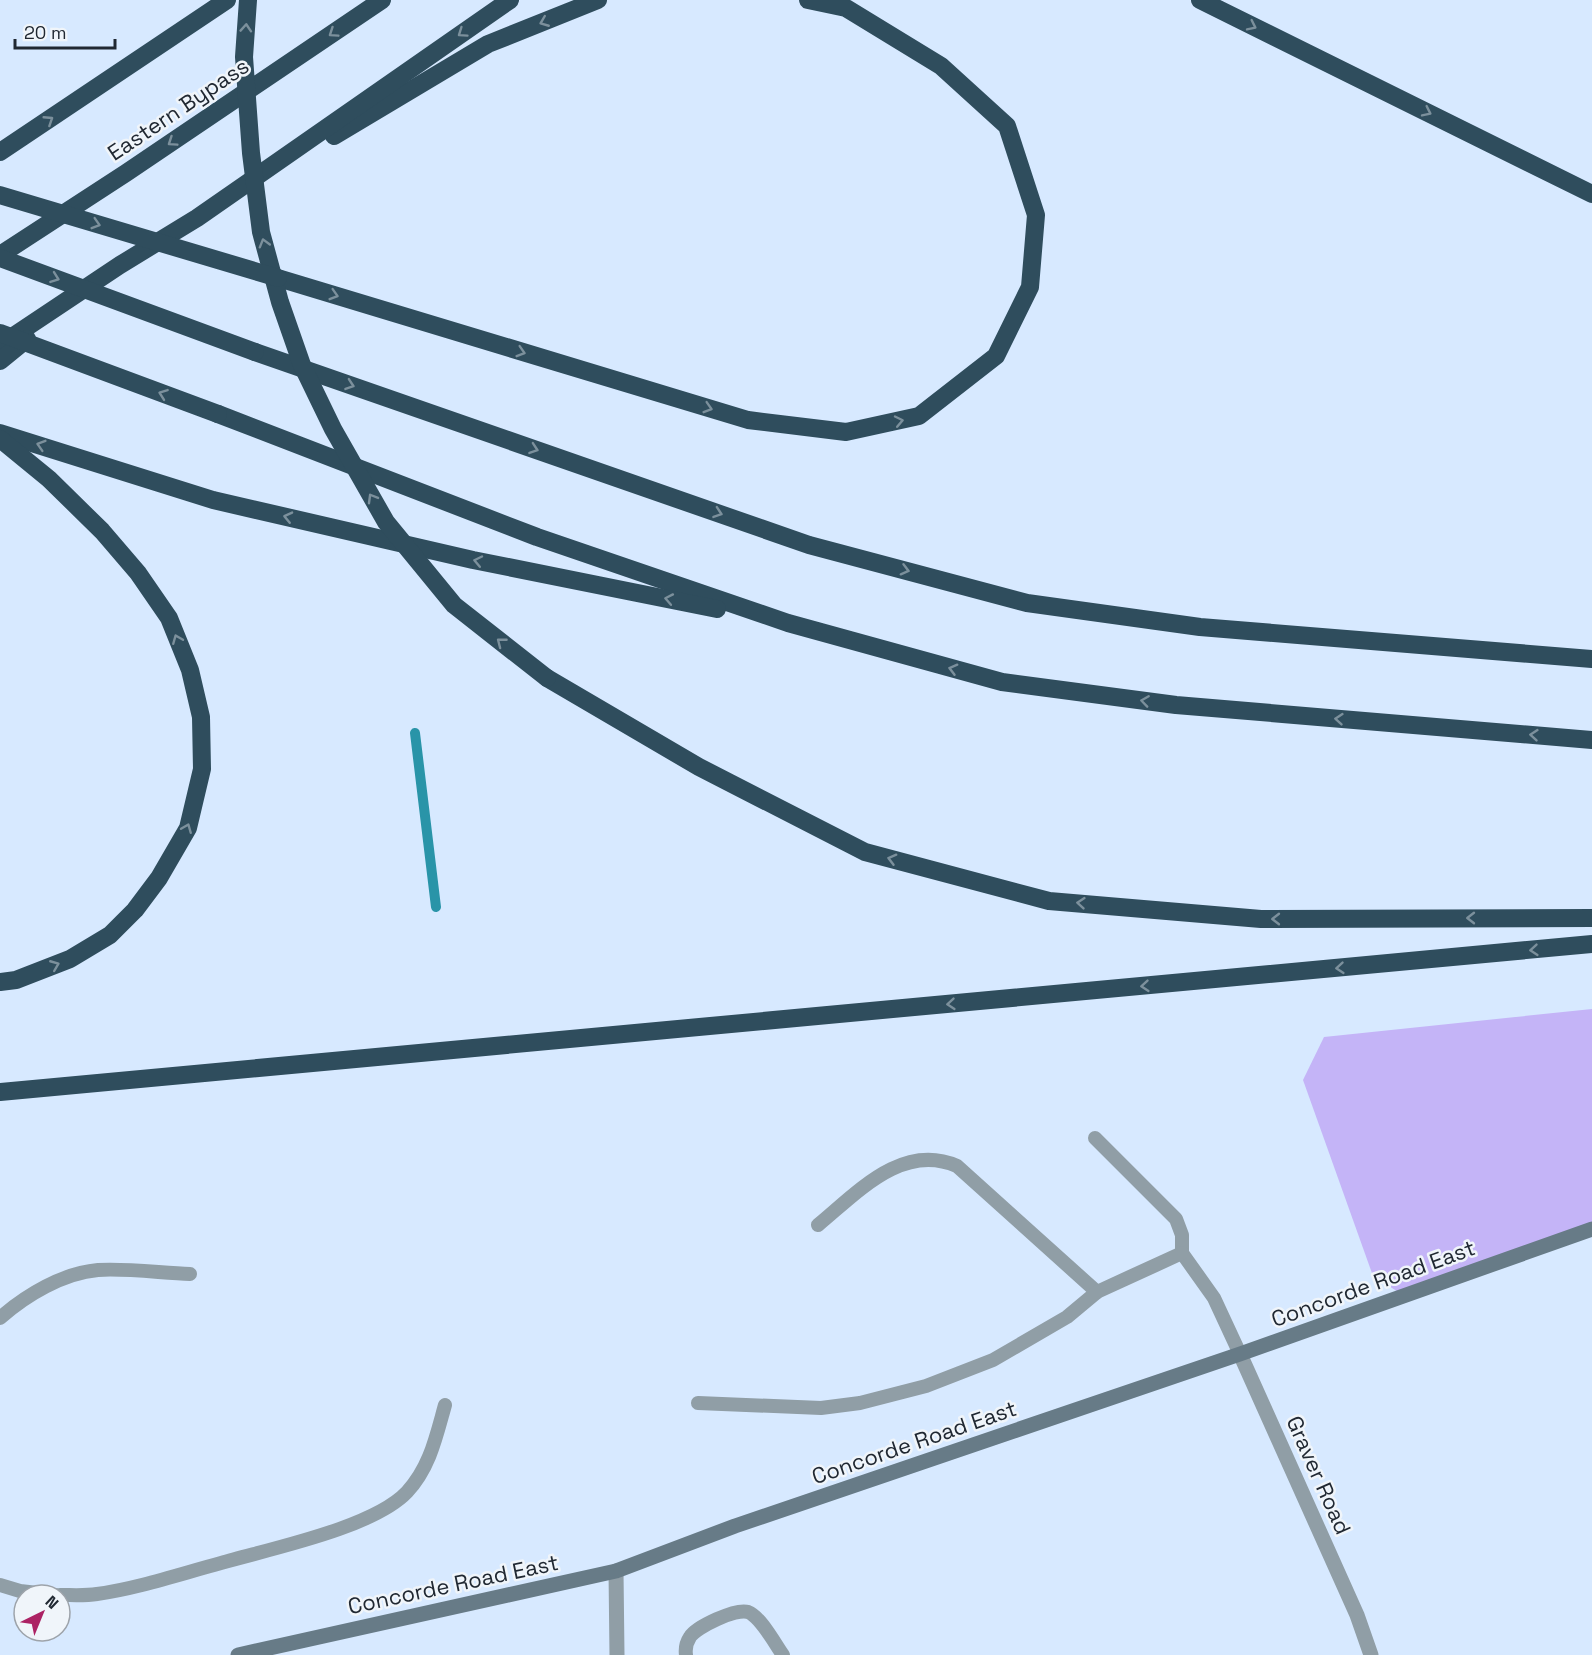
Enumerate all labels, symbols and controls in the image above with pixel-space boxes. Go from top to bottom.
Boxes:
scale bar [15,12,116,50]
one-way arrow [539,14,550,27]
one-way arrow [1246,19,1257,30]
text: 20 m [24,21,67,44]
one-way arrow [239,24,252,33]
one-way arrow [329,26,340,37]
one-way arrow [457,26,468,37]
street label: Eastern Bypass [102,51,254,167]
one-way arrow [1421,105,1432,117]
one-way arrow [43,116,53,128]
one-way arrow [168,135,179,146]
one-way arrow [90,217,101,229]
one-way arrow [259,238,271,249]
one-way arrow [49,271,60,283]
one-way arrow [328,288,339,300]
one-way arrow [515,345,526,357]
one-way arrow [344,377,355,390]
one-way arrow [158,388,169,401]
one-way arrow [702,401,712,413]
one-way arrow [894,415,904,428]
one-way arrow [36,440,47,452]
one-way arrow [528,441,539,454]
one-way arrow [368,494,380,505]
one-way arrow [713,506,723,519]
one-way arrow [283,511,293,524]
one-way arrow [473,555,483,568]
one-way arrow [900,563,910,576]
one-way arrow [664,593,674,606]
one-way arrow [172,634,184,645]
one-way arrow [497,639,508,650]
one-way arrow [948,663,958,676]
one-way arrow [1141,695,1150,708]
one-way arrow [1335,713,1344,726]
one-way arrow [1529,729,1538,742]
one-way arrow [180,824,192,835]
one-way arrow [887,854,898,866]
one-way arrow [1077,897,1086,910]
one-way arrow [1466,912,1475,924]
one-way arrow [1271,913,1280,925]
one-way arrow [1529,943,1538,956]
one-way arrow [49,960,60,972]
one-way arrow [1335,961,1344,974]
one-way arrow [1141,979,1150,992]
one-way arrow [947,997,956,1010]
street label: Concorde Road East [1267,1233,1479,1333]
street label: Concorde Road East [808,1394,1020,1490]
street label: Graver Road [1280,1411,1358,1539]
street label: Concorde Road East [345,1548,561,1620]
north arrow [12,1583,72,1643]
text: N [41,1591,63,1614]

